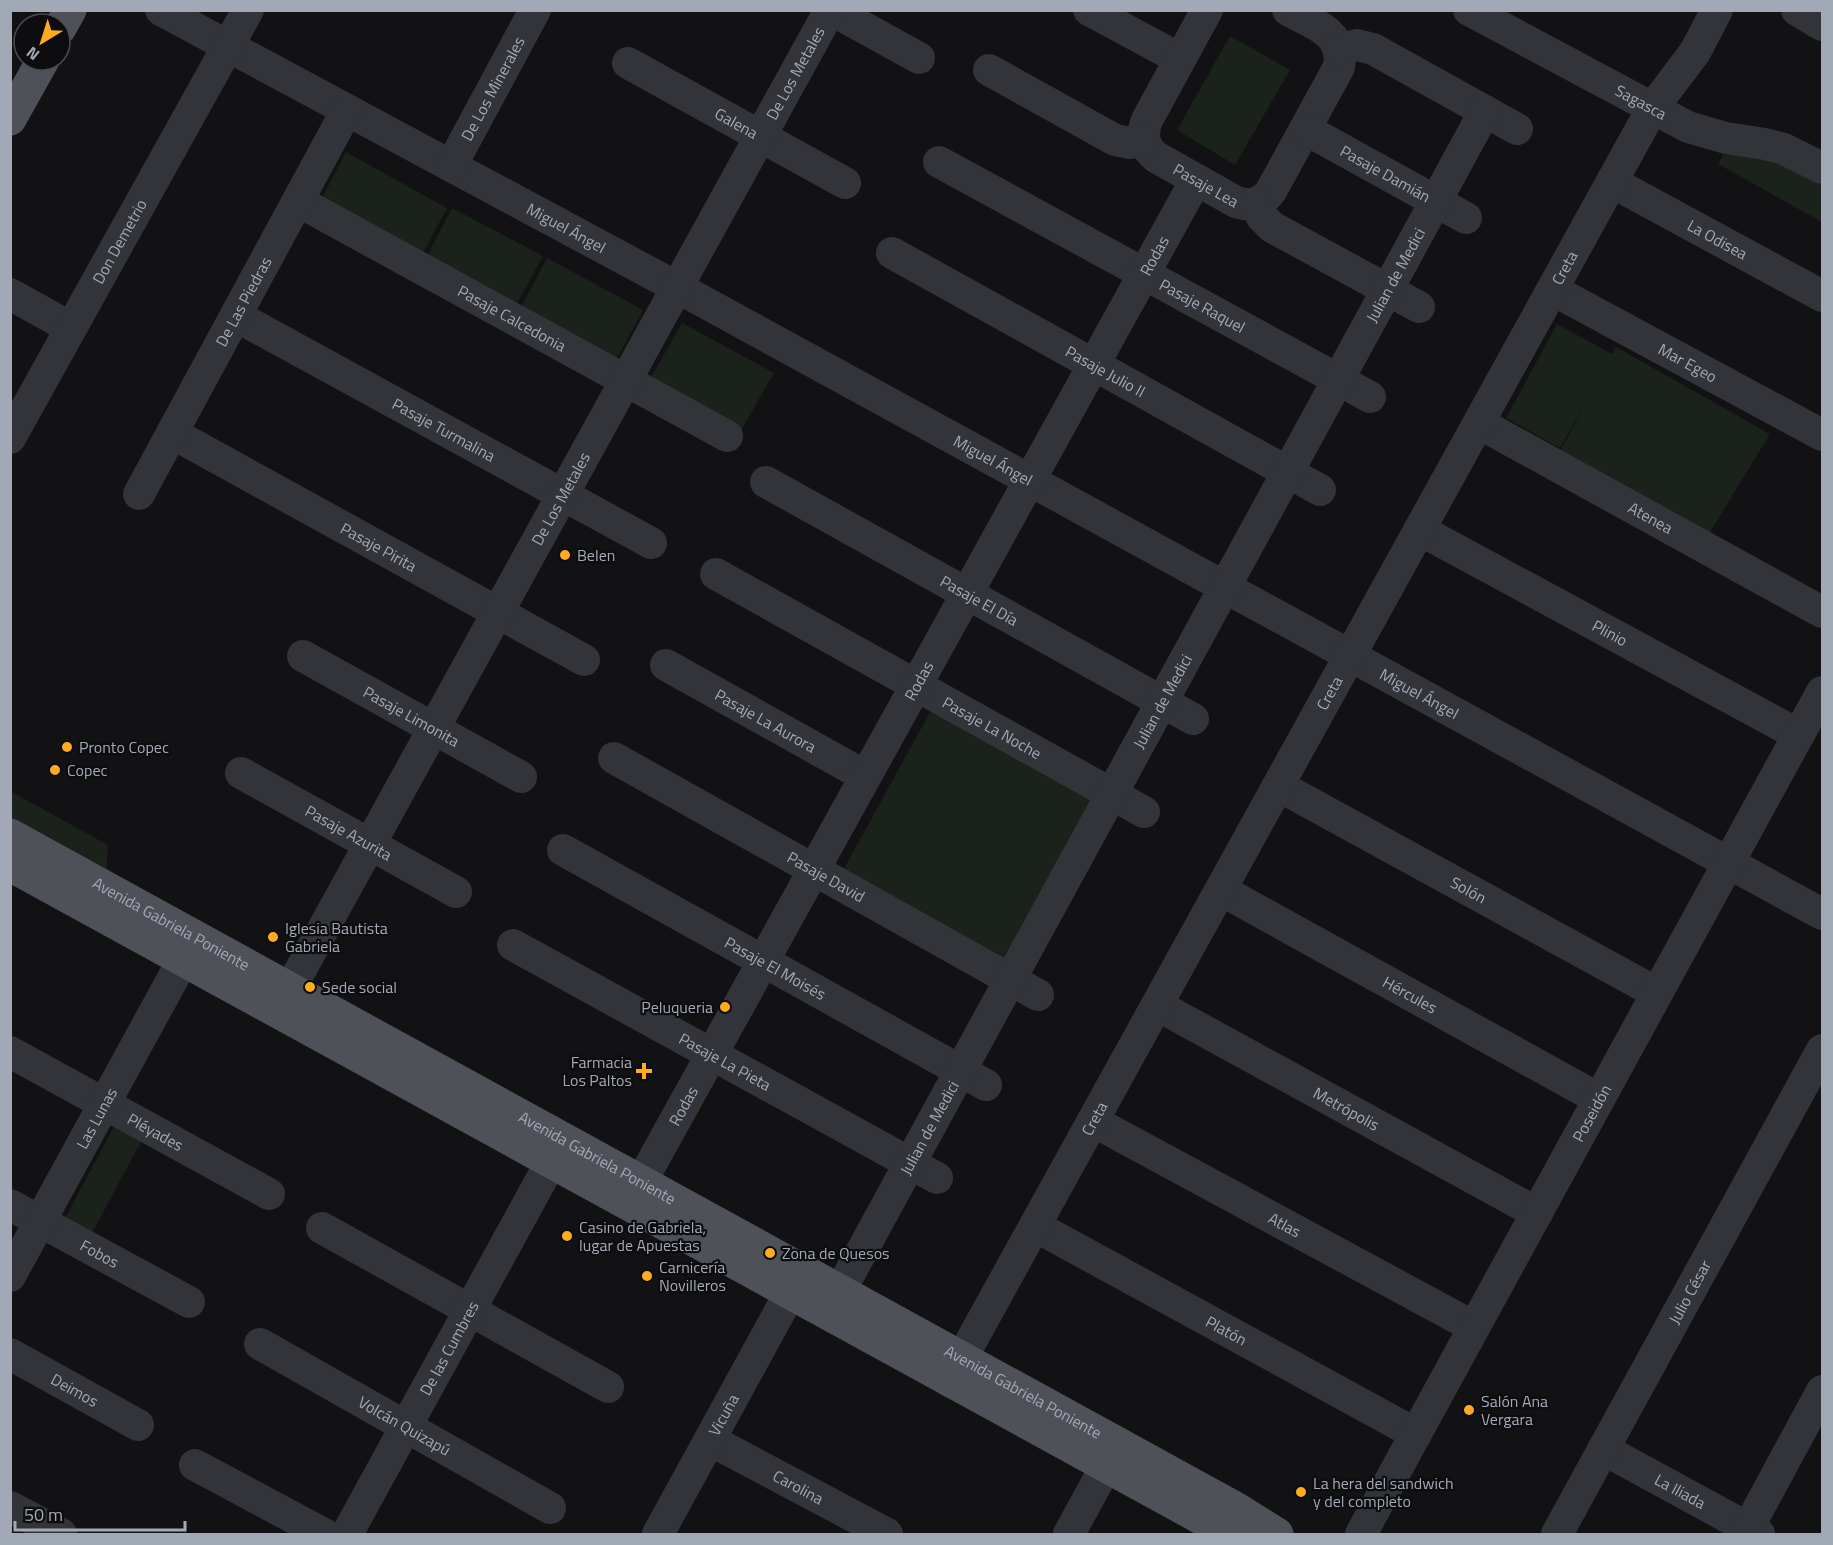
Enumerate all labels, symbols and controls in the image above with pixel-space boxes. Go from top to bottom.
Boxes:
north arrow [12,12,72,72]
street label: De Los Metales [760,22,831,124]
street label: De Los Minerales [455,32,531,145]
text: N [21,41,45,67]
street label: Sagasca [1611,78,1671,126]
street label: Galena [710,101,763,145]
street label: Pasaje Damián [1336,139,1435,208]
street label: Pasaje Lea [1169,157,1243,213]
street label: Don Demetrio [86,194,153,288]
street label: Miguel Ángel [522,197,610,259]
street label: La Odisea [1683,213,1752,265]
street label: Julian de Medici [1360,223,1431,327]
street label: Rodas [1133,231,1175,280]
street label: Creta [1545,246,1583,289]
street label: De Las Piedras [209,252,277,351]
street label: Pasaje Raquel [1155,272,1250,339]
street label: Pasaje Calcedonia [453,279,571,358]
street label: Mar Egeo [1654,337,1722,388]
street label: Pasaje Julio II [1061,339,1150,403]
street label: Pasaje Turmalina [388,392,500,468]
street label: Miguel Ángel [949,429,1037,492]
street label: De Los Metales [525,448,596,550]
street label: Atenea [1624,496,1677,540]
street label: Pasaje Pirita [336,516,421,578]
place label: Belen [577,543,615,567]
marker: Belen [558,548,572,562]
street label: Pasaje El Día [936,569,1023,632]
street label: Plinio [1588,613,1632,652]
street label: Julian de Medici [1127,650,1198,753]
street label: Rodas [898,657,939,705]
street label: Miguel Ángel [1375,662,1463,725]
street label: Creta [1310,672,1348,715]
street label: Pasaje Limonita [359,680,464,753]
street label: Pasaje La Aurora [710,683,821,758]
street label: Pasaje La Noche [938,690,1046,765]
place label: Pronto Copec [79,735,169,759]
marker: Pronto Copec [60,740,74,754]
place label: Copec [67,758,108,782]
marker: Copec [48,763,62,777]
street label: Pasaje Azurita [301,799,396,866]
street label: Pasaje David [783,845,870,908]
street label: Solón [1446,870,1491,909]
street label: Avenida Gabriela Poniente [88,871,254,977]
place label: Iglesia Bautista Gabriela [285,916,388,958]
marker: Iglesia Bautista Gabriela [266,930,280,944]
street label: Pasaje El Moisés [720,930,830,1006]
street label: Hércules [1378,970,1442,1019]
place label: Sede social [322,975,397,999]
marker: Sede social [303,980,317,994]
place label: Peluqueria [641,995,713,1019]
marker: Peluqueria [718,1000,732,1014]
street label: Pasaje La Pieta [675,1026,776,1097]
place label: Farmacia Los Paltos [562,1050,632,1092]
marker: Farmacia Los Paltos [637,1064,651,1078]
street label: Julian de Medici [894,1076,965,1179]
street label: Poseidón [1566,1080,1617,1146]
street label: Metrópolis [1309,1081,1384,1137]
street label: Rodas [662,1082,704,1130]
street label: Las Lunas [70,1083,123,1153]
street label: Creta [1075,1097,1113,1140]
street label: Avenida Gabriela Poniente [514,1105,680,1210]
street label: Pléyades [123,1107,188,1157]
street label: Atlas [1264,1206,1305,1243]
place label: Casino de Gabriela, lugar de Apuestas [579,1215,706,1257]
marker: Casino de Gabriela, lugar de Apuestas [560,1229,574,1243]
street label: Fobos [76,1233,123,1274]
place label: Zona de Quesos [782,1241,890,1265]
marker: Zona de Quesos [763,1246,777,1260]
place label: Carnicería Novilleros [659,1255,726,1297]
street label: Julio César [1662,1255,1717,1328]
marker: Carnicería Novilleros [640,1269,654,1283]
street label: De las Cumbres [413,1297,485,1400]
street label: Platón [1201,1309,1251,1352]
street label: Avenida Gabriela Poniente [940,1339,1106,1444]
street label: Deimos [46,1367,103,1413]
street label: Vicuña [702,1389,745,1440]
place label: Salón Ana Vergara [1481,1389,1548,1431]
street label: Volcán Quizapú [354,1390,455,1461]
marker: Salón Ana Vergara [1462,1403,1476,1417]
street label: Carolina [769,1464,828,1510]
street label: La Iliada [1650,1467,1710,1515]
place label: La hera del sandwich y del completo [1313,1471,1453,1513]
marker: La hera del sandwich y del completo [1294,1485,1308,1499]
scale bar [15,1494,184,1532]
text: 50 m [24,1501,63,1528]

